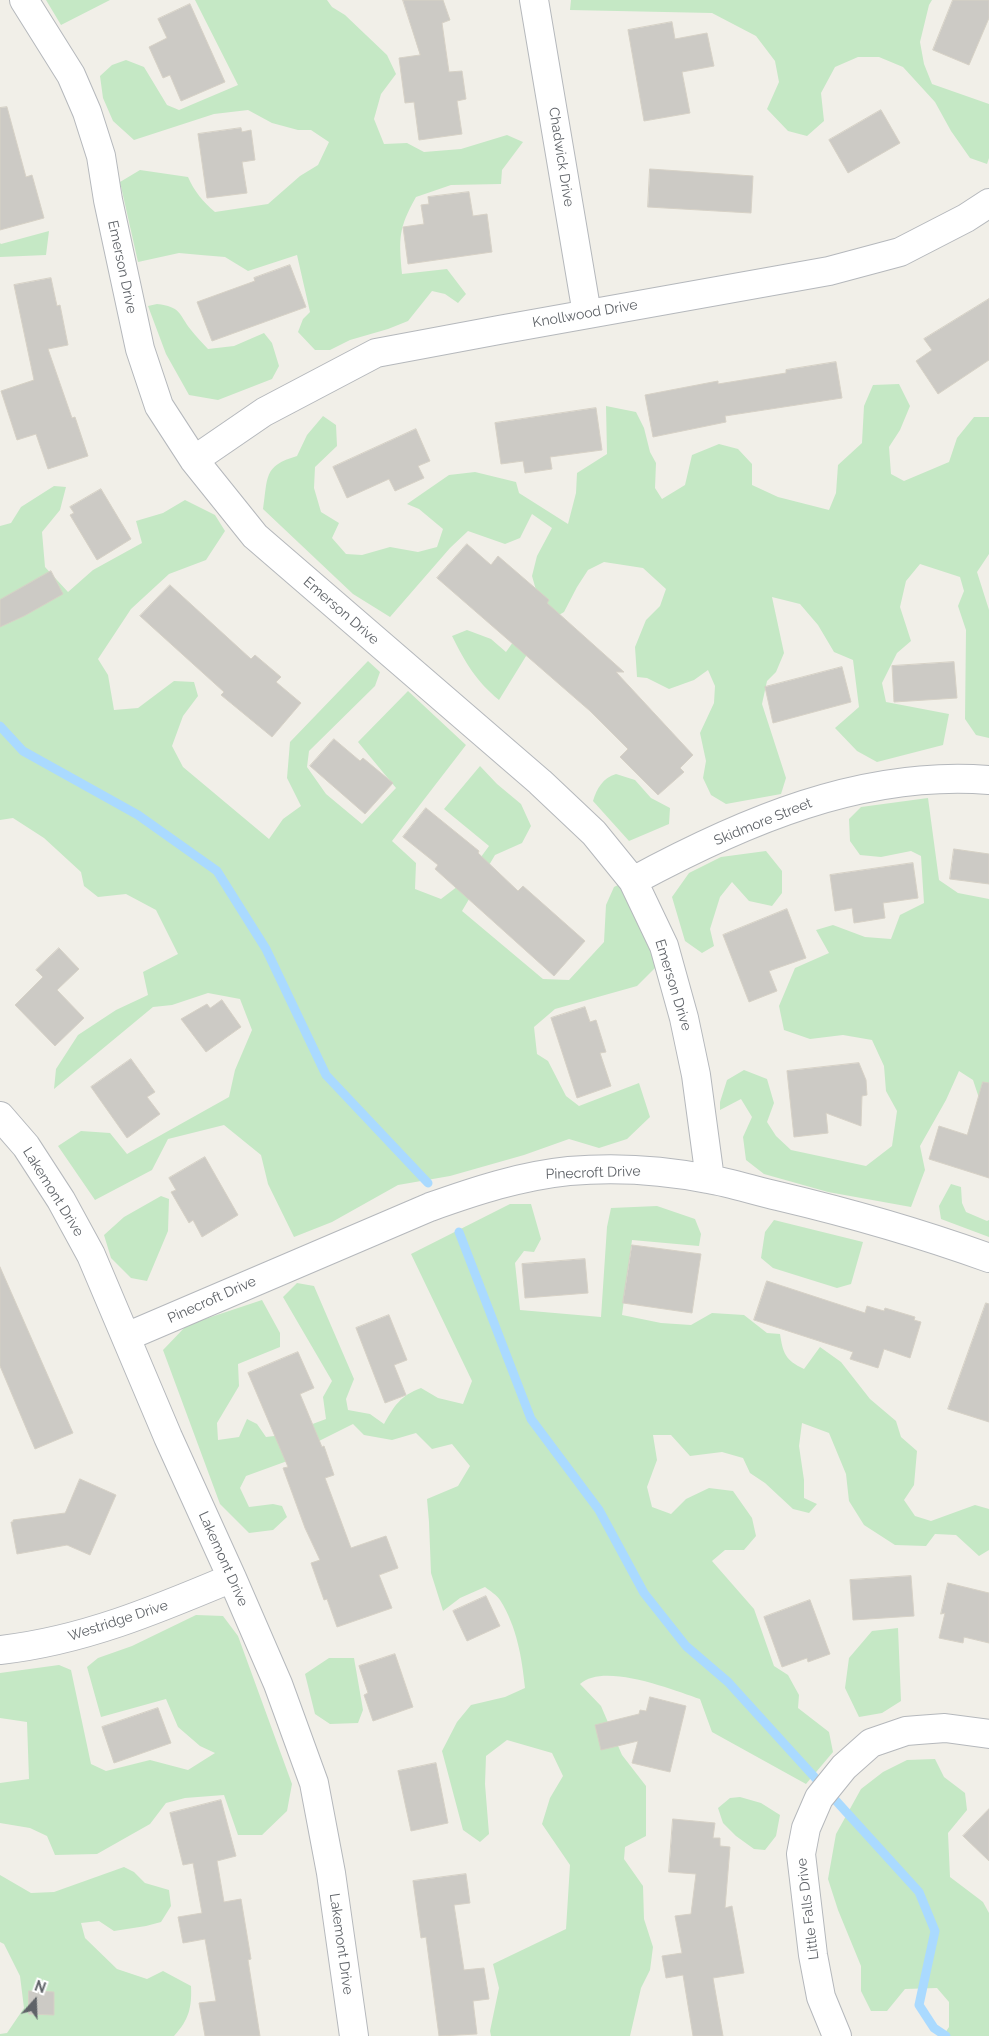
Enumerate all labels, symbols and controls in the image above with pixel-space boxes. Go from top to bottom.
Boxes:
street label: Chadwick Drive [545,106,577,208]
street label: Emerson Drive [104,219,140,315]
street label: Knollwood Drive [531,296,639,332]
street label: Emerson Drive [300,574,382,648]
street label: Skidmore Street [712,795,814,849]
street label: Emerson Drive [651,937,695,1033]
street label: Lakemont Drive [19,1144,87,1240]
street label: Pinecroft Drive [545,1163,641,1183]
street label: Pinecroft Drive [165,1273,259,1327]
street label: Lakemont Drive [195,1509,251,1609]
street label: Westridge Drive [66,1597,170,1645]
street label: Little Falls Drive [793,1857,823,1961]
street label: Lakemont Drive [326,1892,356,1996]
north arrow [10,1976,60,2026]
text: N [32,1978,48,1996]

